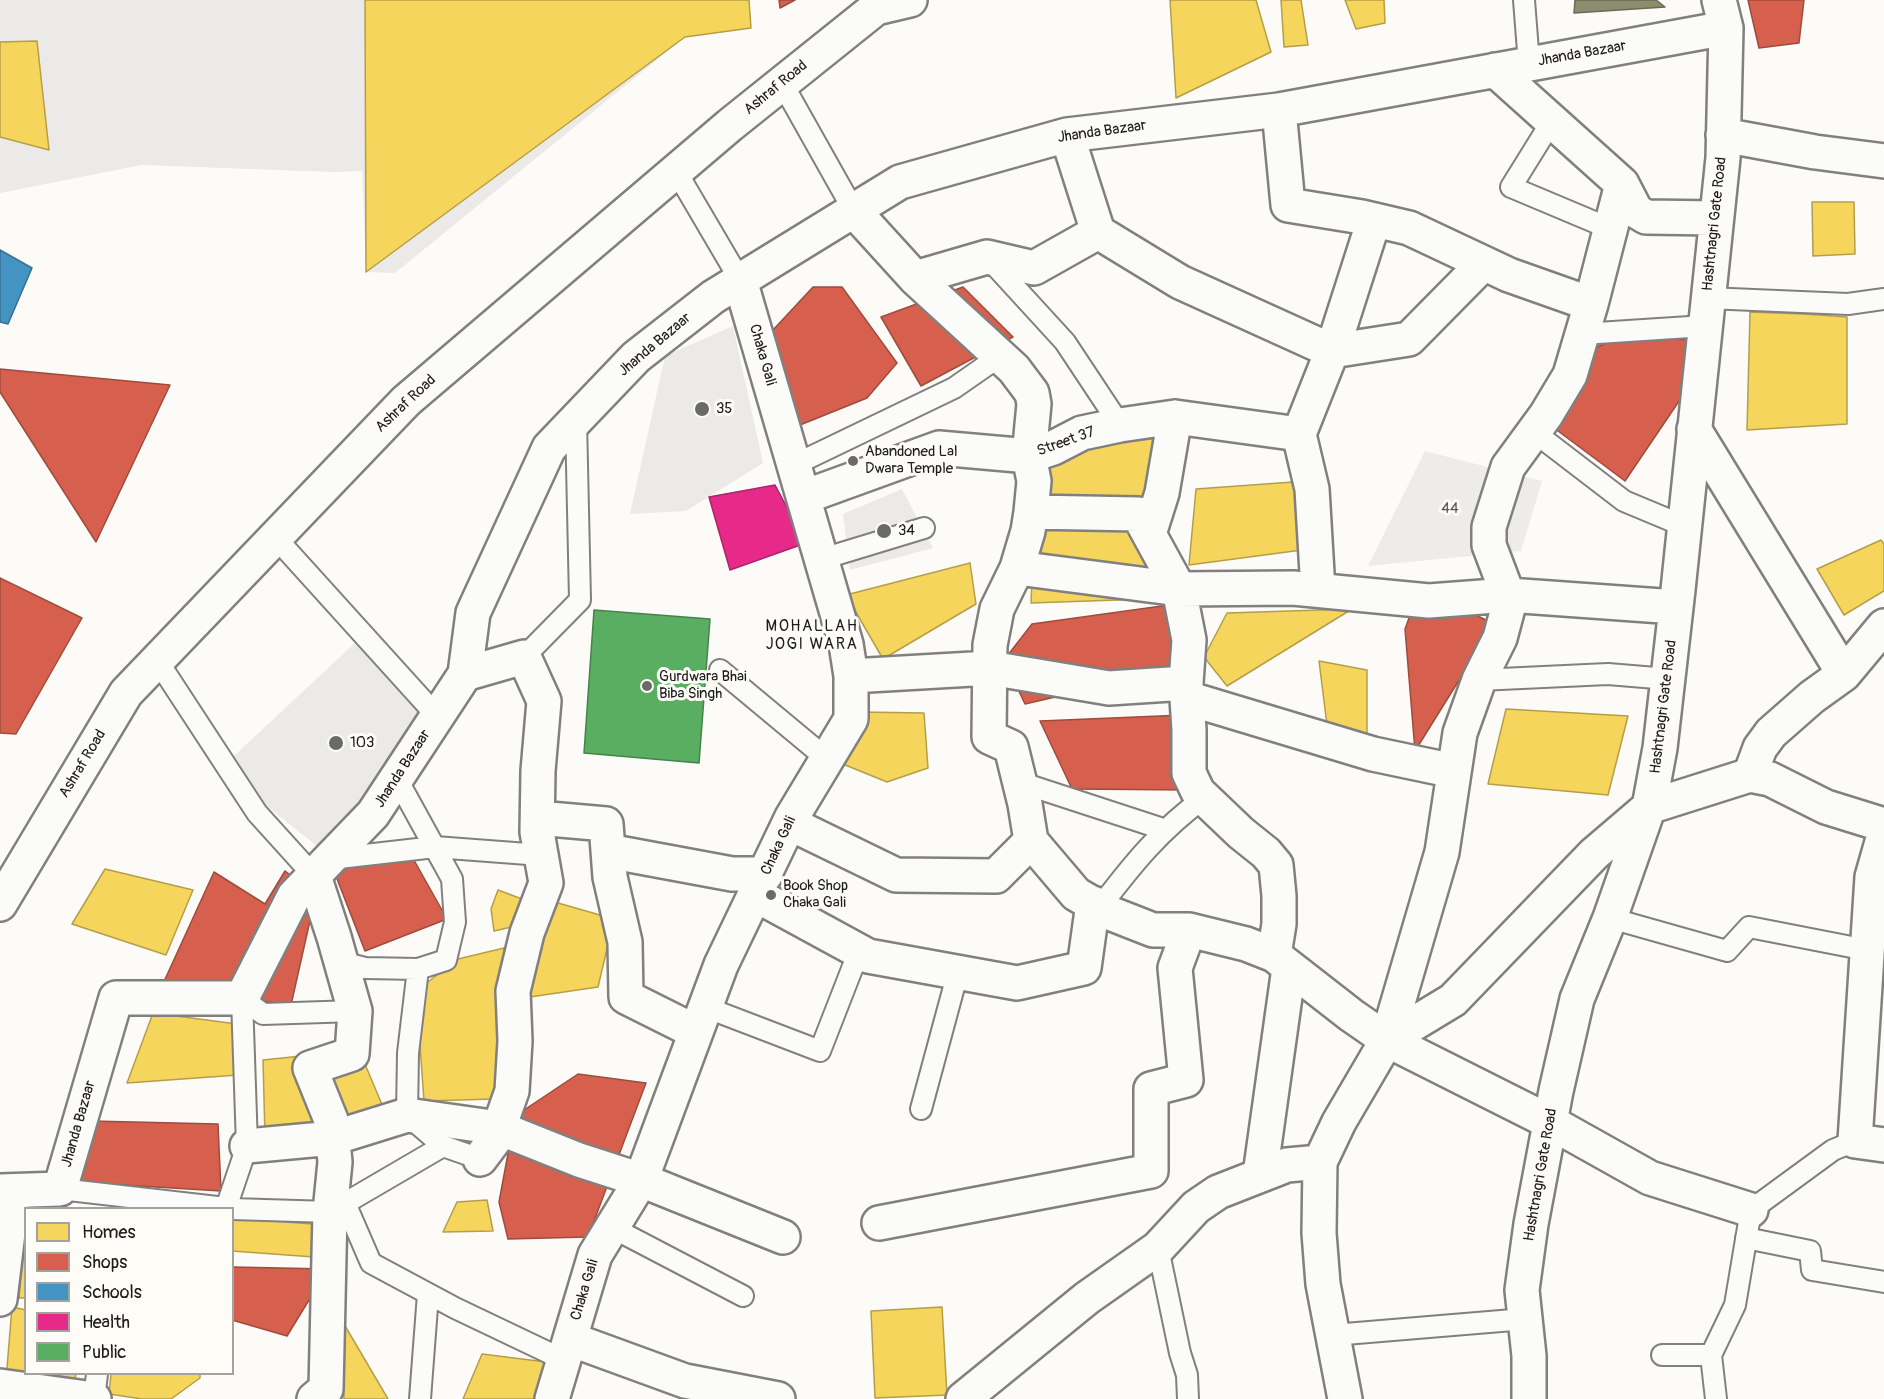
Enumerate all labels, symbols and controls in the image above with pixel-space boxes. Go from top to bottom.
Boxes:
street label: Jhanda Bazaar [1536,37,1628,71]
street label: Ashraf Road [741,57,811,119]
street label: Jhanda Bazaar [1056,117,1148,147]
street label: Hashtnagri Gate Road [1699,156,1731,292]
street label: Jhanda Bazaar [615,309,695,381]
street label: Chaka Gali [745,322,779,388]
street label: Ashraf Road [372,371,440,437]
marker: 35 [693,400,711,418]
place label: 35 [716,400,732,418]
street label: Street 37 [1035,423,1097,461]
place label: Abandoned Lal Dwara Temple [865,443,958,478]
marker: Abandoned Lal Dwara Temple [846,454,860,468]
park label: 44 [1441,500,1459,518]
marker: 34 [875,522,893,540]
place label: 34 [898,522,915,540]
district label: MOHALLAH JOGI WARA [766,617,858,655]
street label: Hashtnagri Gate Road [1647,639,1681,775]
place label: Gurdwara Bhai Biba Singh [659,668,747,703]
marker: Gurdwara Bhai Biba Singh [640,679,654,693]
street label: Ashraf Road [56,727,110,801]
street label: Jhanda Bazaar [371,727,435,811]
marker: 103 [327,734,345,752]
place label: 103 [350,734,374,752]
street label: Chaka Gali [758,814,800,878]
place label: Book Shop Chaka Gali [783,877,848,912]
marker: Book Shop Chaka Gali [764,888,778,902]
street label: Jhanda Bazaar [58,1079,100,1169]
street label: Hashtnagri Gate Road [1520,1107,1562,1243]
legend [24,1207,234,1375]
text: Homes [82,1221,135,1244]
text: Shops [82,1251,127,1274]
street label: Chaka Gali [567,1257,603,1323]
text: Schools [82,1281,142,1304]
text: Health [82,1311,130,1334]
text: Public [82,1341,126,1364]

